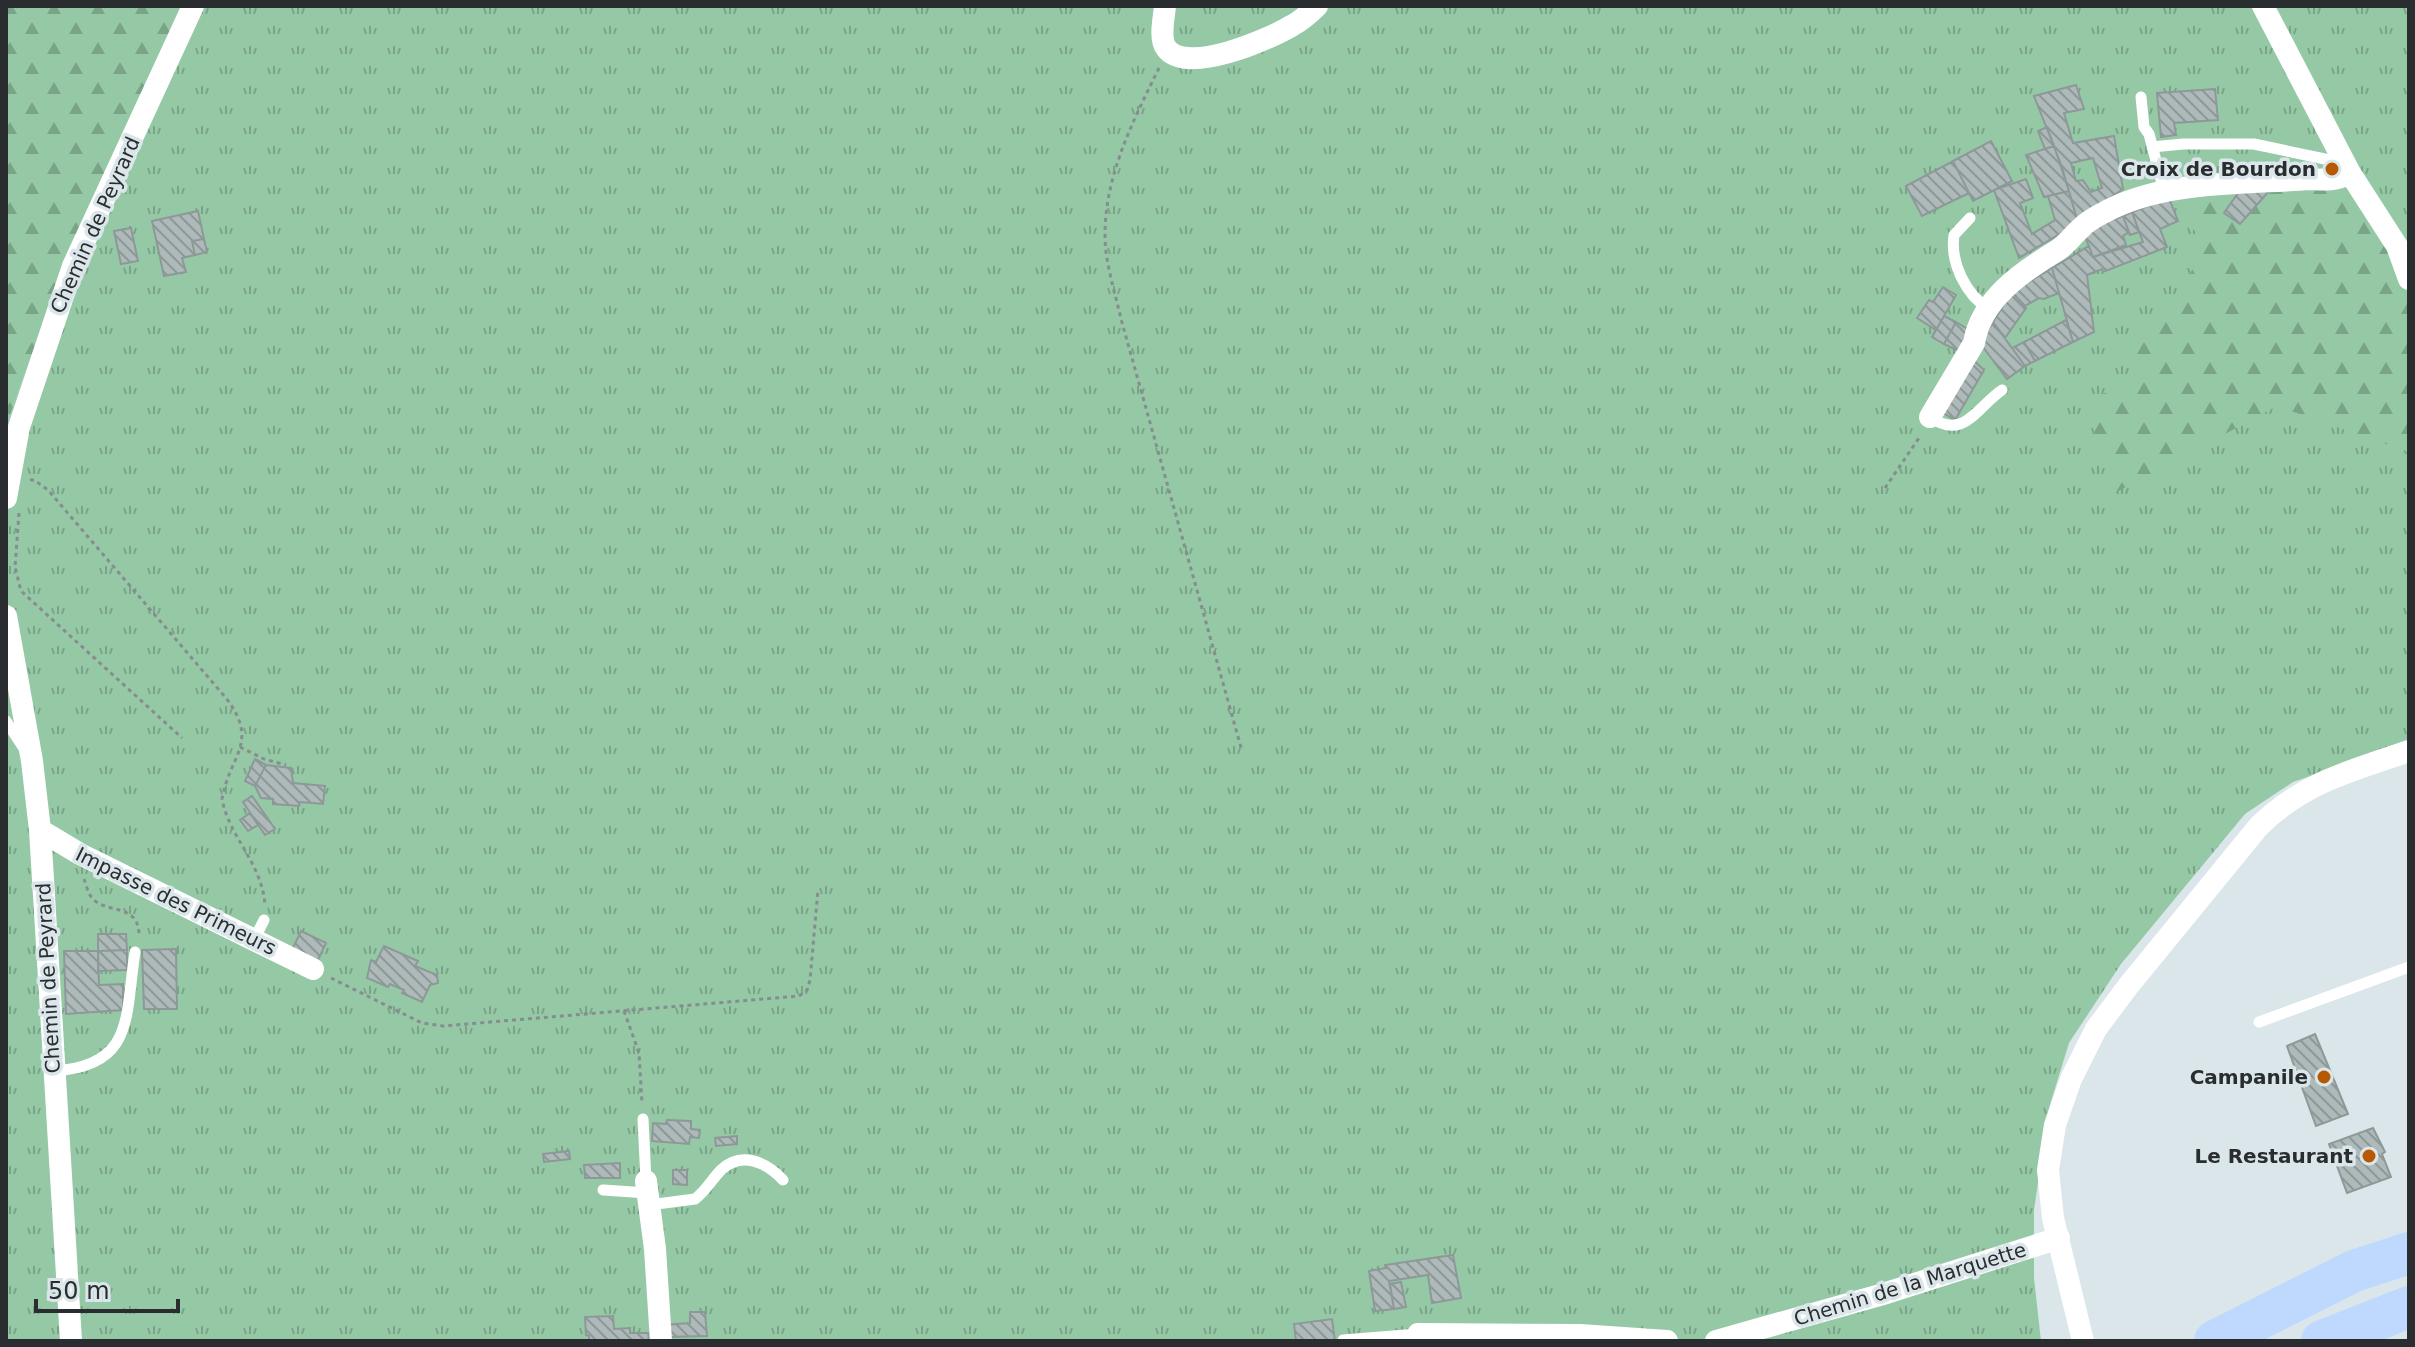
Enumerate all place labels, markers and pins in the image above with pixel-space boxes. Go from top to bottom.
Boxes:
place label: Croix de Bourdon [2121,157,2316,181]
marker: Croix de Bourdon [2323,160,2341,178]
place label: Campanile [2190,1065,2308,1089]
marker: Campanile [2315,1068,2333,1086]
place label: Le Restaurant [2194,1144,2353,1168]
marker: Le Restaurant [2360,1147,2378,1165]

